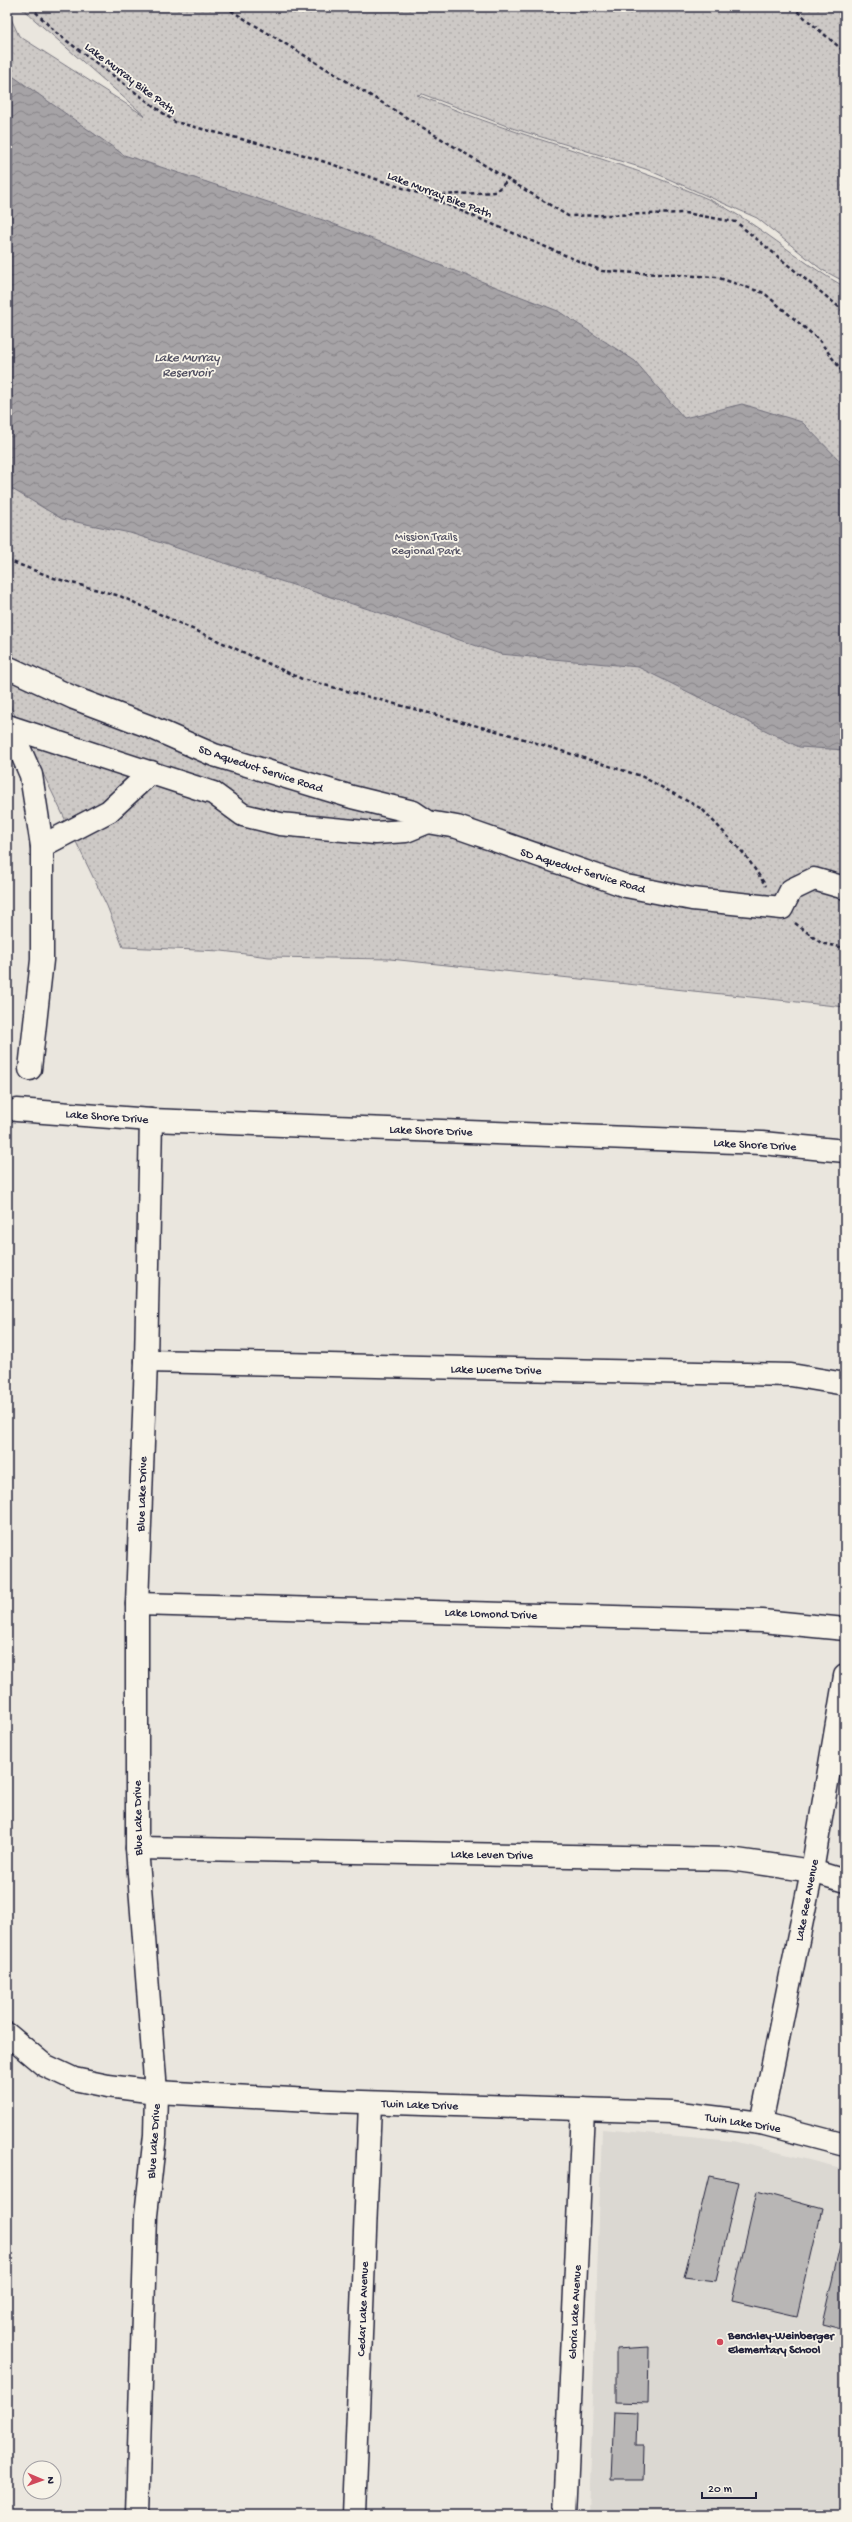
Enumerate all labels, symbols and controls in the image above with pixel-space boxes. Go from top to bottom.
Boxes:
street label: Lake Murray Bike Path [81,41,179,119]
street label: Lake Murray Bike Path [385,169,494,222]
water label: Lake Murray Reservoir [154,351,221,381]
park label: Mission Trails Regional Park [392,531,462,559]
street label: SD Aqueduct Service Road [196,743,325,797]
street label: SD Aqueduct Service Road [518,846,648,898]
street label: Lake Shore Drive [65,1108,150,1128]
street label: Lake Shore Drive [389,1124,474,1140]
street label: Lake Shore Drive [713,1137,798,1155]
street label: Lake Lucerne Drive [450,1363,542,1379]
street label: Blue Lake Drive [135,1456,151,1533]
street label: Lake Lomond Drive [444,1606,538,1624]
street label: Blue Lake Drive [131,1780,147,1857]
street label: Lake Leven Drive [451,1848,534,1864]
street label: Lake Ree Avenue [793,1857,823,1942]
street label: Twin Lake Drive [380,2098,459,2114]
street label: Blue Lake Drive [145,2102,165,2180]
street label: Twin Lake Drive [703,2111,782,2137]
street label: Cedar Lake Avenue [355,2261,373,2357]
street label: Gloria Lake Avenue [567,2264,585,2360]
place label: Benchley-Weinberger Elementary School [727,2330,836,2358]
marker: Benchley-Weinberger Elementary School [715,2337,725,2347]
north arrow [22,2460,62,2500]
scale bar [702,2474,756,2500]
text: N [44,2476,56,2484]
text: 20 m [708,2483,733,2497]

